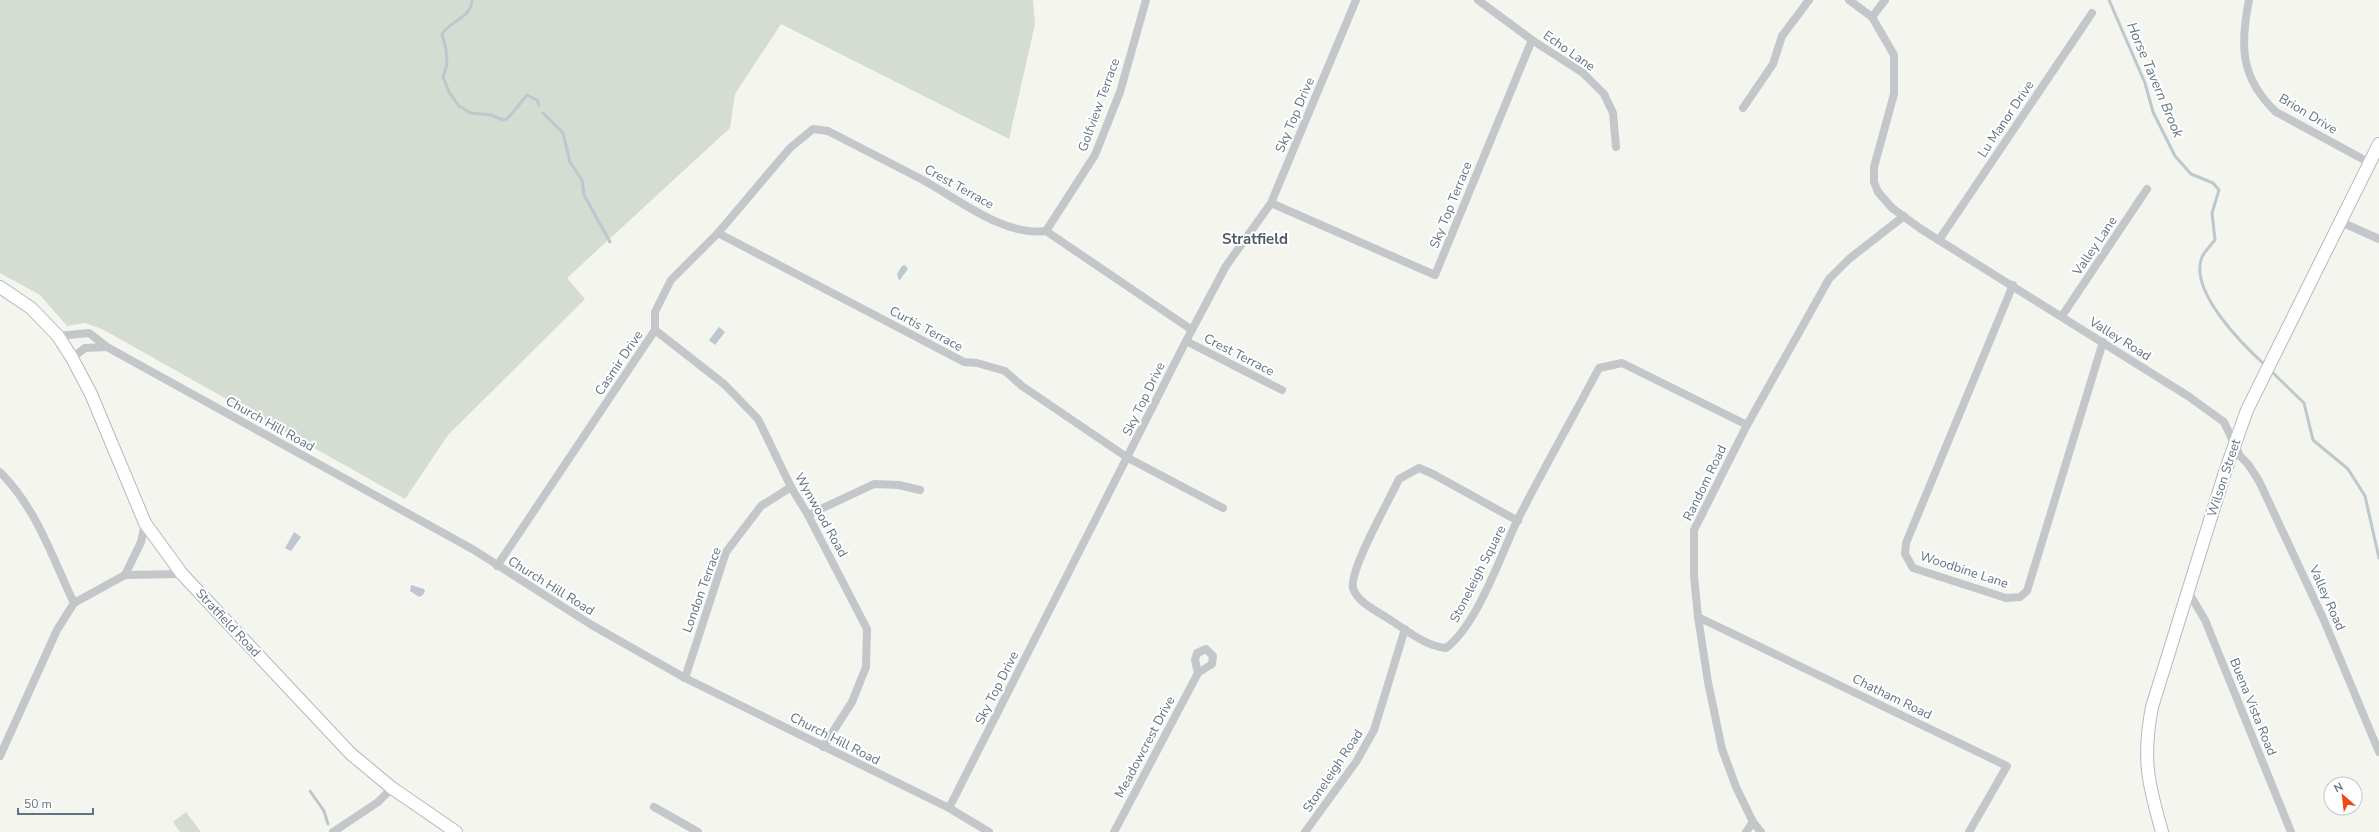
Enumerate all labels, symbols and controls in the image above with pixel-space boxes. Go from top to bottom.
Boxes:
water label: Horse Tavern Brook [2122,19,2188,142]
street label: Echo Lane [1539,26,1599,76]
street label: Golfview Terrace [1074,56,1124,154]
street label: Sky Top Drive [1271,75,1319,155]
street label: Lu Manor Drive [1974,77,2038,161]
street label: Brion Drive [2275,89,2341,139]
street label: Sky Top Terrace [1425,159,1477,251]
street label: Crest Terrace [921,160,997,214]
street label: Valley Lane [2068,213,2121,280]
district label: Stratfield [1222,229,1288,249]
street label: Curtis Terrace [886,302,966,356]
street label: Valley Road [2085,312,2154,365]
street label: Casmir Drive [591,327,647,399]
street label: Crest Terrace [1201,329,1277,381]
street label: Sky Top Drive [1118,359,1170,439]
street label: Church Hill Road [222,392,318,456]
street label: Wilson Street [2203,436,2245,519]
street label: Random Road [1679,442,1731,524]
street label: Wynwood Road [790,469,852,561]
street label: Stoneleigh Square [1446,522,1510,626]
street label: London Terrace [678,545,726,635]
street label: Woodbine Lane [1917,547,2011,593]
street label: Church Hill Road [504,552,598,620]
street label: Valley Road [2304,562,2349,634]
street label: Stratfield Road [192,585,264,661]
street label: Sky Top Drive [971,648,1023,728]
street label: Buena Vista Road [2225,656,2281,758]
street label: Chatham Road [1849,670,1935,724]
street label: Meadowcrest Drive [1111,693,1179,801]
street label: Church Hill Road [787,709,883,769]
street label: Stoneleigh Road [1299,726,1367,816]
north arrow [2323,776,2363,816]
text: N [2331,779,2346,796]
scale bar [18,790,93,816]
text: 50 m [24,796,52,812]

